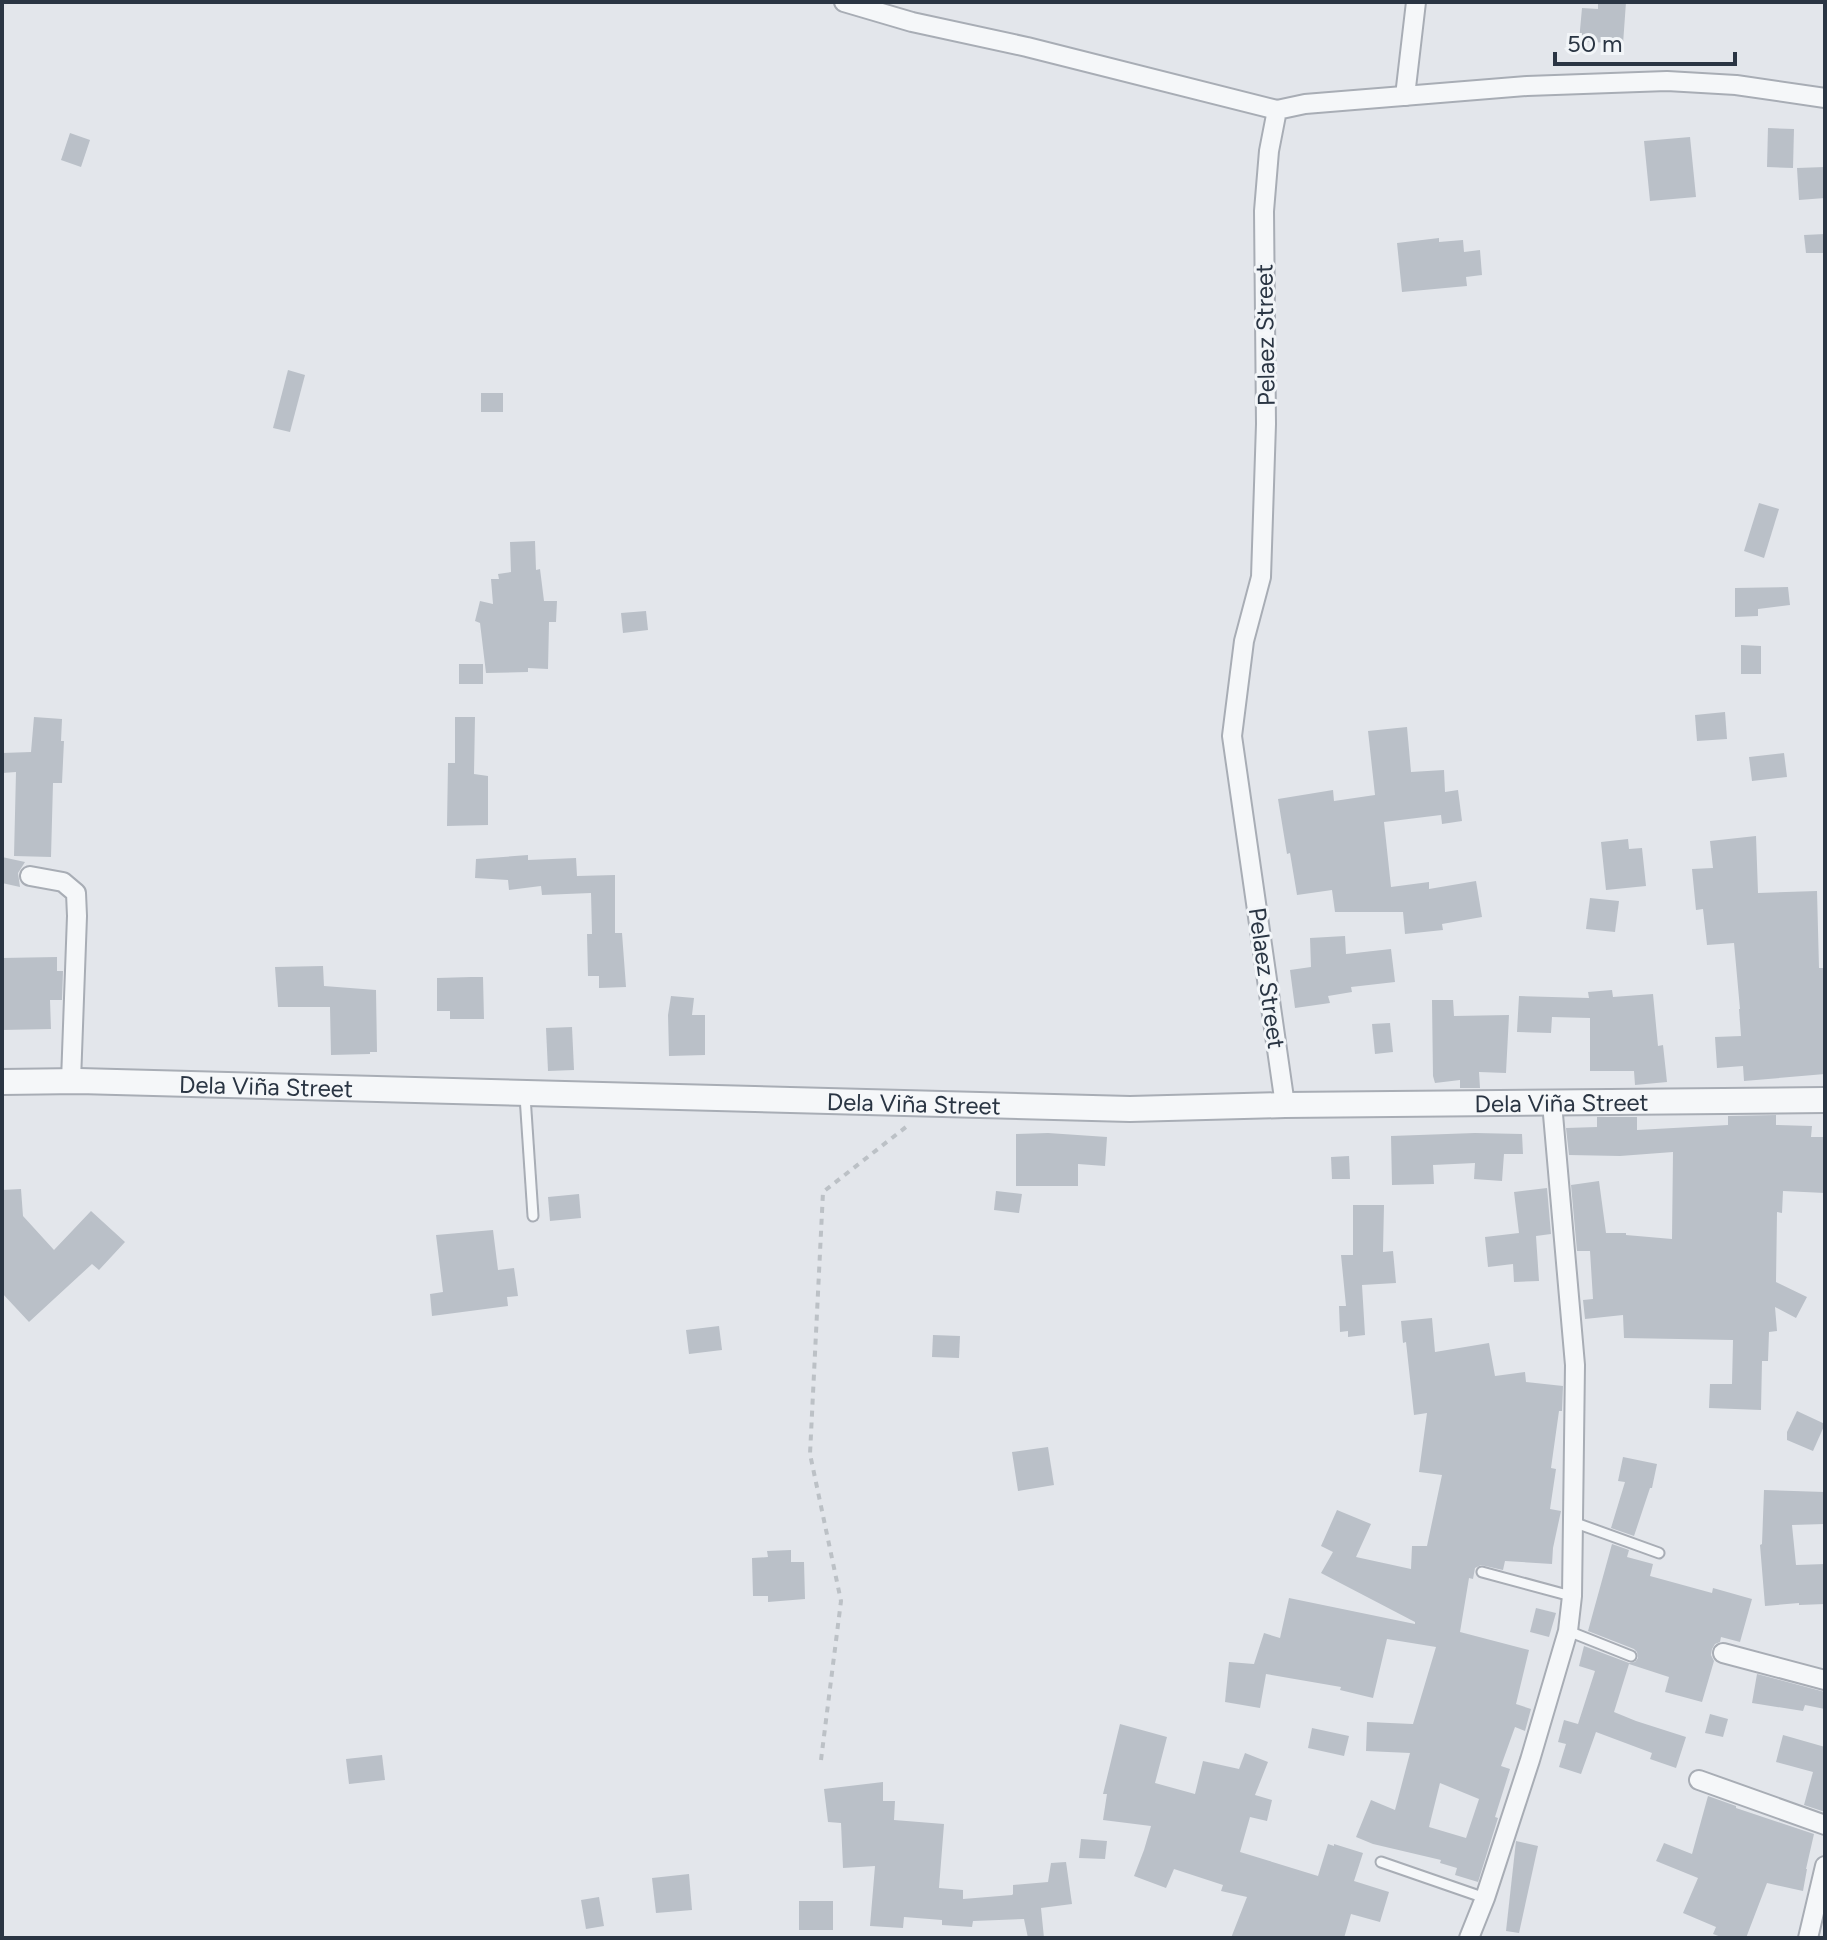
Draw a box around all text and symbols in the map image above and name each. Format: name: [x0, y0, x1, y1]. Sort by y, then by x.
scale bar: [1555, 16, 1735, 66]
text: 50 m: [1567, 29, 1623, 58]
street label: Pelaez Street: [1249, 264, 1281, 406]
street label: Pelaez Street: [1243, 906, 1291, 1050]
street label: Dela Viña Street: [178, 1069, 353, 1103]
street label: Dela Viña Street: [826, 1086, 1001, 1120]
street label: Dela Viña Street: [1474, 1087, 1649, 1118]

